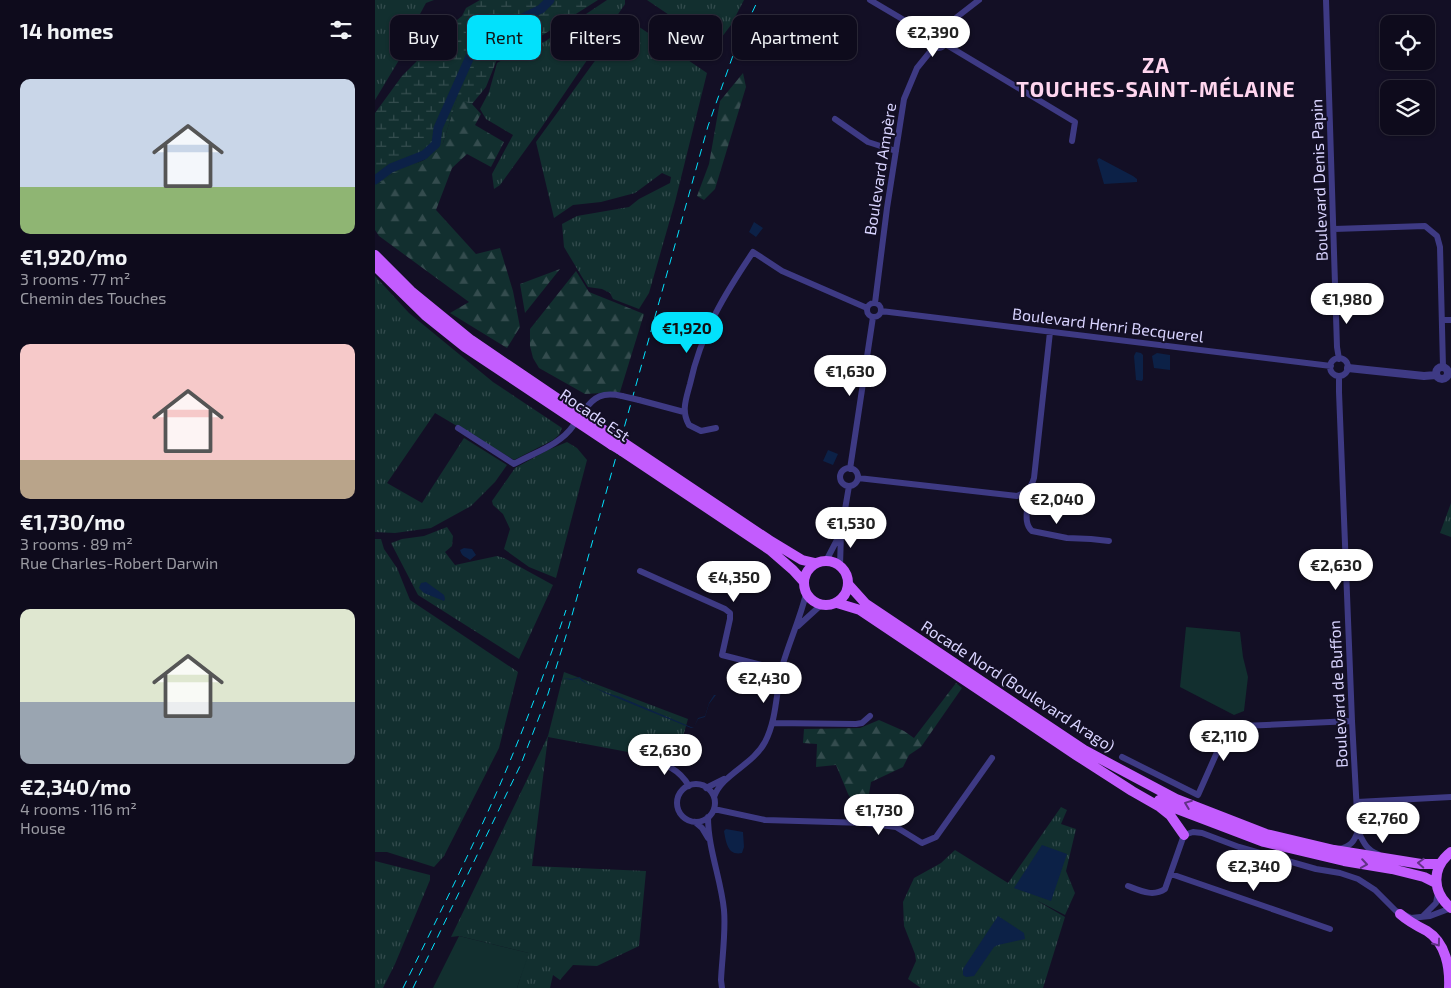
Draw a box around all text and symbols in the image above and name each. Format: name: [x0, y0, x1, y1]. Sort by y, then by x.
chip: Buy: [390, 15, 457, 60]
chip: Rent: [467, 15, 541, 60]
chip: Filters: [551, 15, 639, 60]
chip: New: [649, 15, 722, 60]
chip: Apartment: [732, 15, 857, 60]
pin: €2,390: [892, 15, 974, 58]
map controls: [1380, 15, 1435, 135]
button: locate: [1380, 15, 1435, 70]
icon: filters: [327, 16, 355, 44]
text: 14 homes: [20, 18, 114, 43]
text: €2,390: [907, 22, 959, 41]
district label: ZA TOUCHES-SAINT-MÉLAINE: [1016, 52, 1296, 101]
button: layers: [1380, 80, 1435, 135]
street label: Boulevard Denis Papin: [1306, 98, 1331, 262]
street label: Boulevard Ampère: [860, 101, 899, 237]
icon: home: [143, 111, 233, 201]
text: €1,920/mo: [20, 244, 127, 269]
text: 3 rooms · 77 m²: [20, 269, 131, 288]
pin: €1,980: [1306, 282, 1388, 325]
text: Chemin des Touches: [20, 288, 167, 307]
text: €1,980: [1322, 289, 1372, 308]
street label: Boulevard Henri Becquerel: [1011, 303, 1205, 346]
pin: €1,920: [646, 312, 728, 354]
text: €1,920: [662, 318, 712, 337]
pin: €1,630: [809, 354, 891, 397]
text: €1,630: [825, 361, 875, 380]
icon: home: [143, 376, 233, 466]
street label: Rocade Est: [557, 384, 634, 445]
pin: €2,040: [1016, 482, 1098, 525]
text: €2,040: [1030, 489, 1084, 508]
pin: €1,530: [810, 506, 892, 549]
text: €1,730/mo: [20, 509, 125, 534]
text: €1,530: [826, 513, 876, 532]
text: 3 rooms · 89 m²: [20, 534, 133, 553]
pin: €2,630: [1295, 548, 1377, 591]
text: Rue Charles-Robert Darwin: [20, 553, 218, 572]
text: €2,630: [1310, 555, 1362, 574]
pin: €4,350: [693, 560, 775, 603]
text: €4,350: [708, 567, 760, 586]
street label: Rocade Nord (Boulevard Arago): [918, 616, 1119, 755]
street label: Boulevard de Buffon: [1324, 620, 1351, 768]
icon: home: [143, 641, 233, 731]
pin: €2,430: [723, 662, 805, 704]
text: €2,430: [738, 668, 790, 687]
pin: €2,110: [1183, 720, 1265, 762]
text: €2,110: [1201, 726, 1247, 745]
pin: €2,630: [624, 734, 706, 776]
text: €2,630: [639, 740, 691, 759]
text: €2,340/mo: [20, 774, 131, 799]
pin: €1,730: [838, 794, 920, 836]
text: 4 rooms · 116 m²: [20, 799, 137, 818]
text: €1,730: [855, 800, 903, 819]
one-way arrow: [1184, 800, 1193, 810]
pin: €2,760: [1342, 802, 1424, 844]
text: €2,760: [1358, 808, 1408, 827]
text: House: [20, 818, 66, 837]
pin: €2,340: [1213, 850, 1295, 892]
text: €2,340: [1228, 856, 1280, 875]
one-way arrow: [1417, 858, 1425, 869]
one-way arrow: [1359, 859, 1368, 869]
one-way arrow: [1432, 937, 1440, 946]

